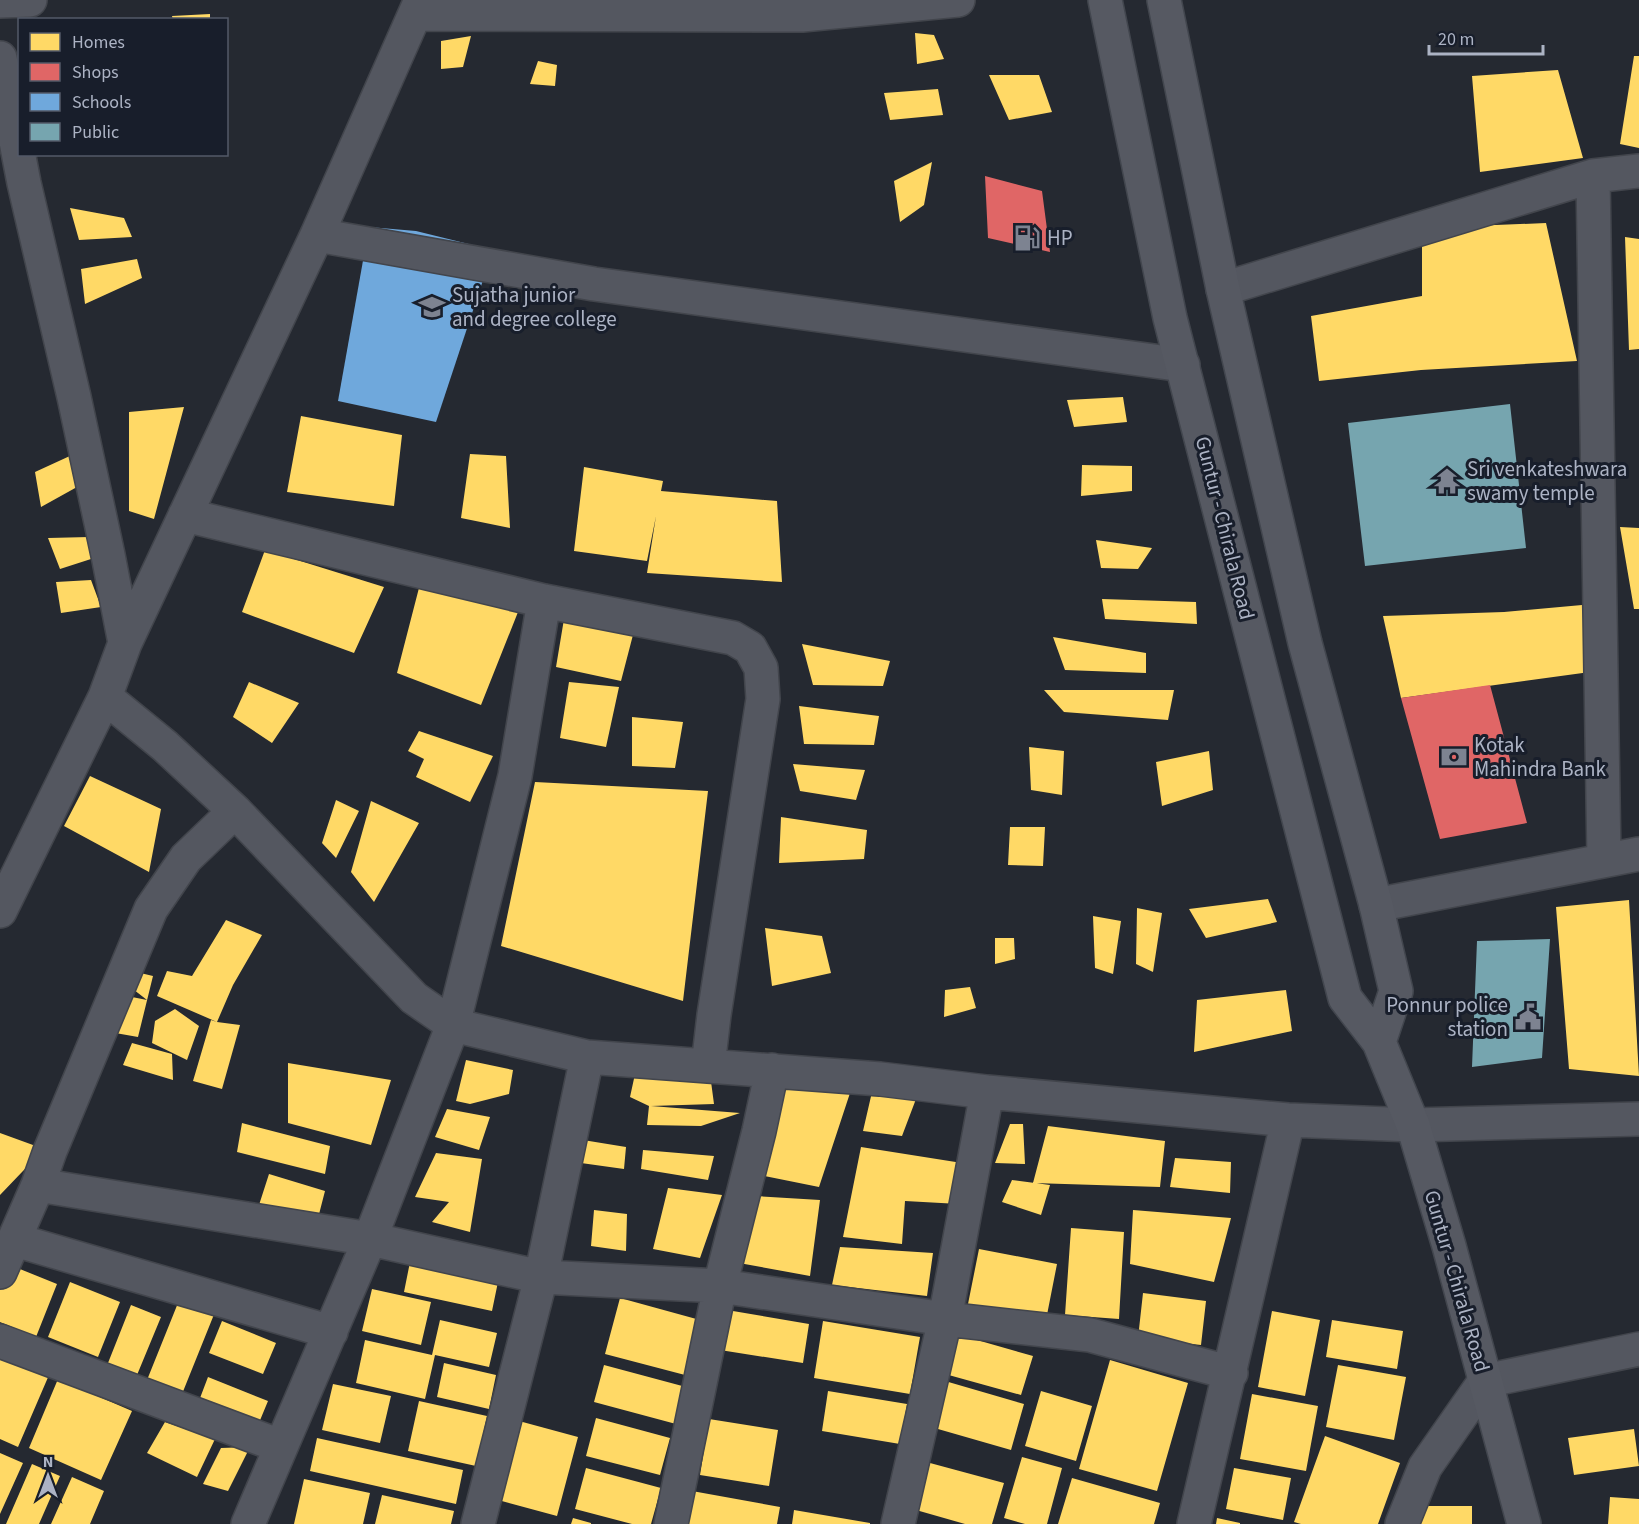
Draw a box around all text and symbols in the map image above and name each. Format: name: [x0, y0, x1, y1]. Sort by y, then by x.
legend: [18, 18, 228, 156]
scale bar: [1429, 18, 1543, 56]
text: 20 m: [1438, 27, 1474, 52]
text: Homes: [72, 30, 125, 55]
text: Shops: [72, 60, 119, 85]
text: Schools: [72, 90, 131, 115]
text: Public: [72, 120, 119, 145]
fuel station icon: HP: [1012, 223, 1042, 253]
place label: HP: [1047, 223, 1073, 253]
place label: Sujatha junior and degree college: [452, 280, 617, 334]
school or university icon: Sujatha junior and degree college: [417, 292, 447, 322]
street label: Guntur - Chirala Road: [1188, 433, 1262, 623]
place label: Sri venkateshwara swamy temple: [1467, 454, 1627, 508]
temple icon: Sri venkateshwara swamy temple: [1432, 466, 1462, 496]
place label: Kotak Mahindra Bank: [1474, 730, 1607, 784]
bank icon: Kotak Mahindra Bank: [1439, 742, 1469, 772]
place label: Ponnur police station: [1386, 990, 1508, 1044]
public building icon: Ponnur police station: [1513, 1002, 1543, 1032]
street label: Guntur - Chirala Road: [1417, 1187, 1497, 1375]
north arrow: [18, 1446, 78, 1506]
text: N: [43, 1451, 53, 1473]

